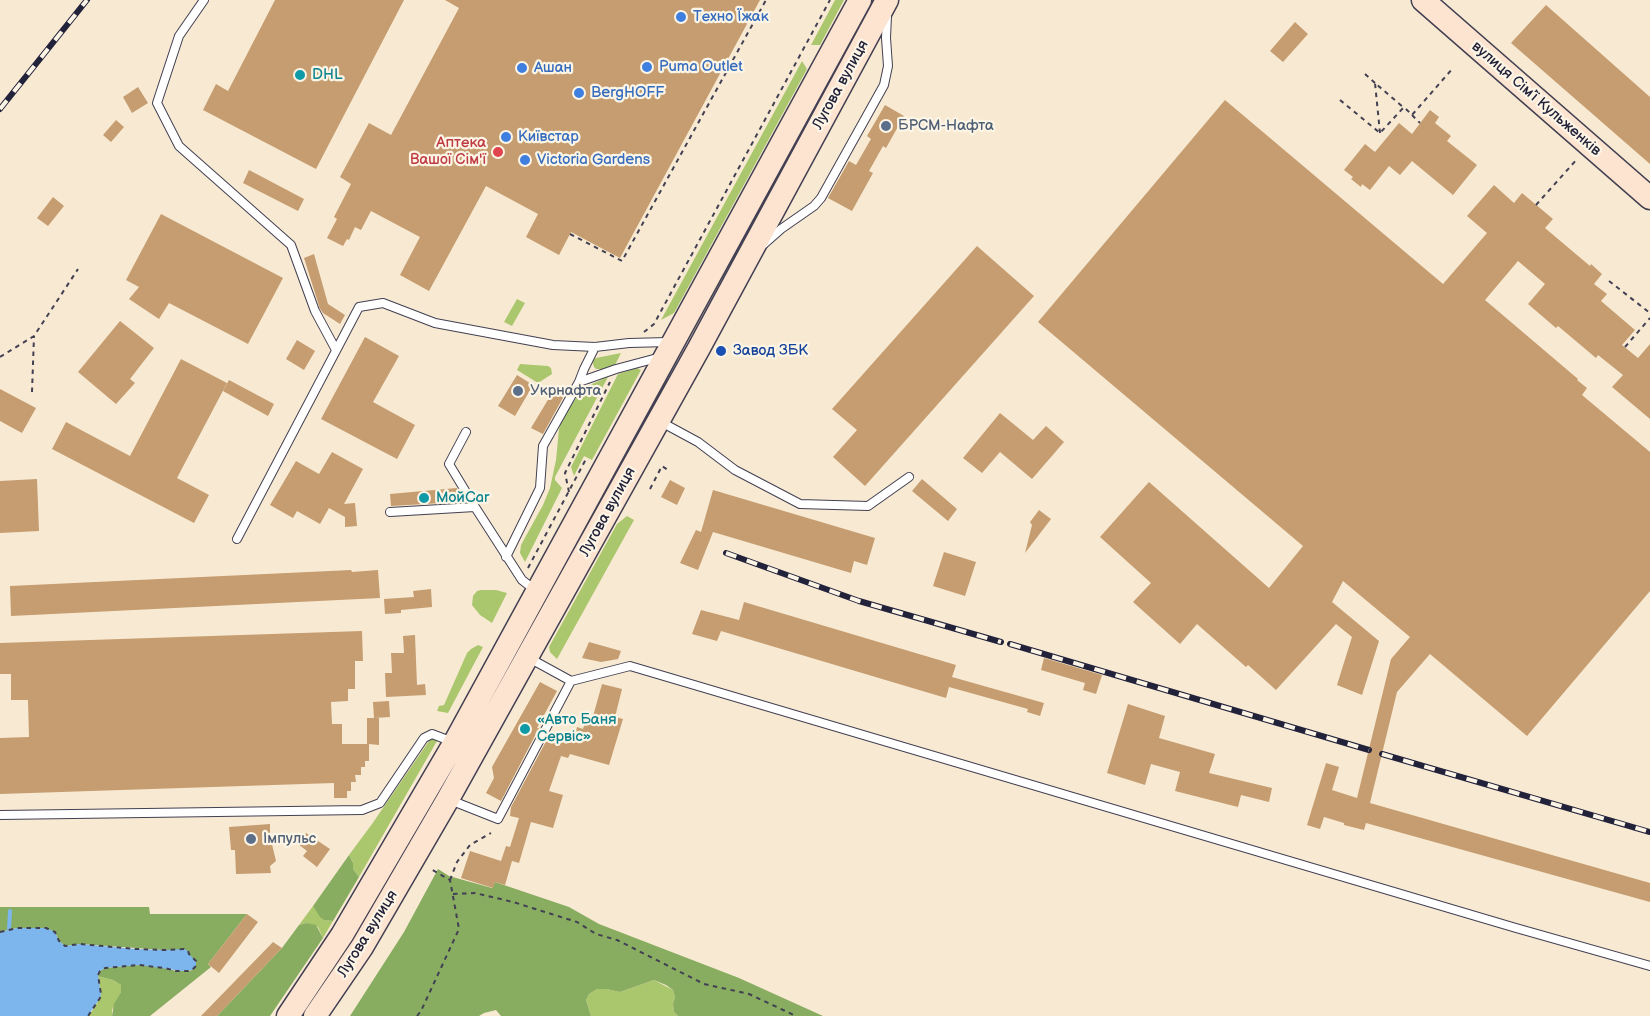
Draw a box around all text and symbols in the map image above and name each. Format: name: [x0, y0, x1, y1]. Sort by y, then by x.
place label: Техно Їжак: [693, 8, 769, 26]
marker: Техно Їжак: [674, 10, 688, 24]
street label: Лугова вулиця: [809, 37, 873, 133]
street label: вулиця Сімʼї Кульженків: [1468, 38, 1604, 160]
place label: Puma Outlet: [659, 58, 743, 76]
place label: Ашан: [534, 59, 572, 77]
marker: Puma Outlet: [640, 60, 654, 74]
marker: Ашан: [515, 61, 529, 75]
place label: DHL: [312, 66, 343, 84]
marker: DHL: [293, 68, 307, 82]
place label: BergHOFF: [591, 84, 664, 102]
marker: BergHOFF: [572, 86, 586, 100]
place label: БРСМ-Нафта: [898, 117, 994, 135]
marker: БРСМ-Нафта: [879, 119, 893, 133]
place label: Київстар: [518, 128, 579, 146]
marker: Київстар: [499, 130, 513, 144]
place label: Аптека Вашої Сім'ї: [410, 134, 486, 169]
marker: Аптека Вашої Сім'ї: [491, 145, 505, 159]
place label: Victoria Gardens: [537, 151, 650, 169]
marker: Victoria Gardens: [518, 153, 532, 167]
place label: Завод ЗБК: [733, 342, 808, 360]
marker: Завод ЗБК: [714, 344, 728, 358]
place label: Укрнафта: [530, 382, 601, 400]
marker: Укрнафта: [511, 384, 525, 398]
street label: Лугова вулиця: [576, 464, 640, 560]
place label: МойCar: [436, 489, 490, 507]
marker: МойCar: [417, 491, 431, 505]
place label: «Авто Баня Сервіс»: [537, 711, 616, 746]
marker: «Авто Баня Сервіс»: [518, 722, 532, 736]
place label: Імпульс: [263, 830, 316, 848]
marker: Імпульс: [244, 832, 258, 846]
street label: Лугова вулиця: [334, 887, 402, 981]

